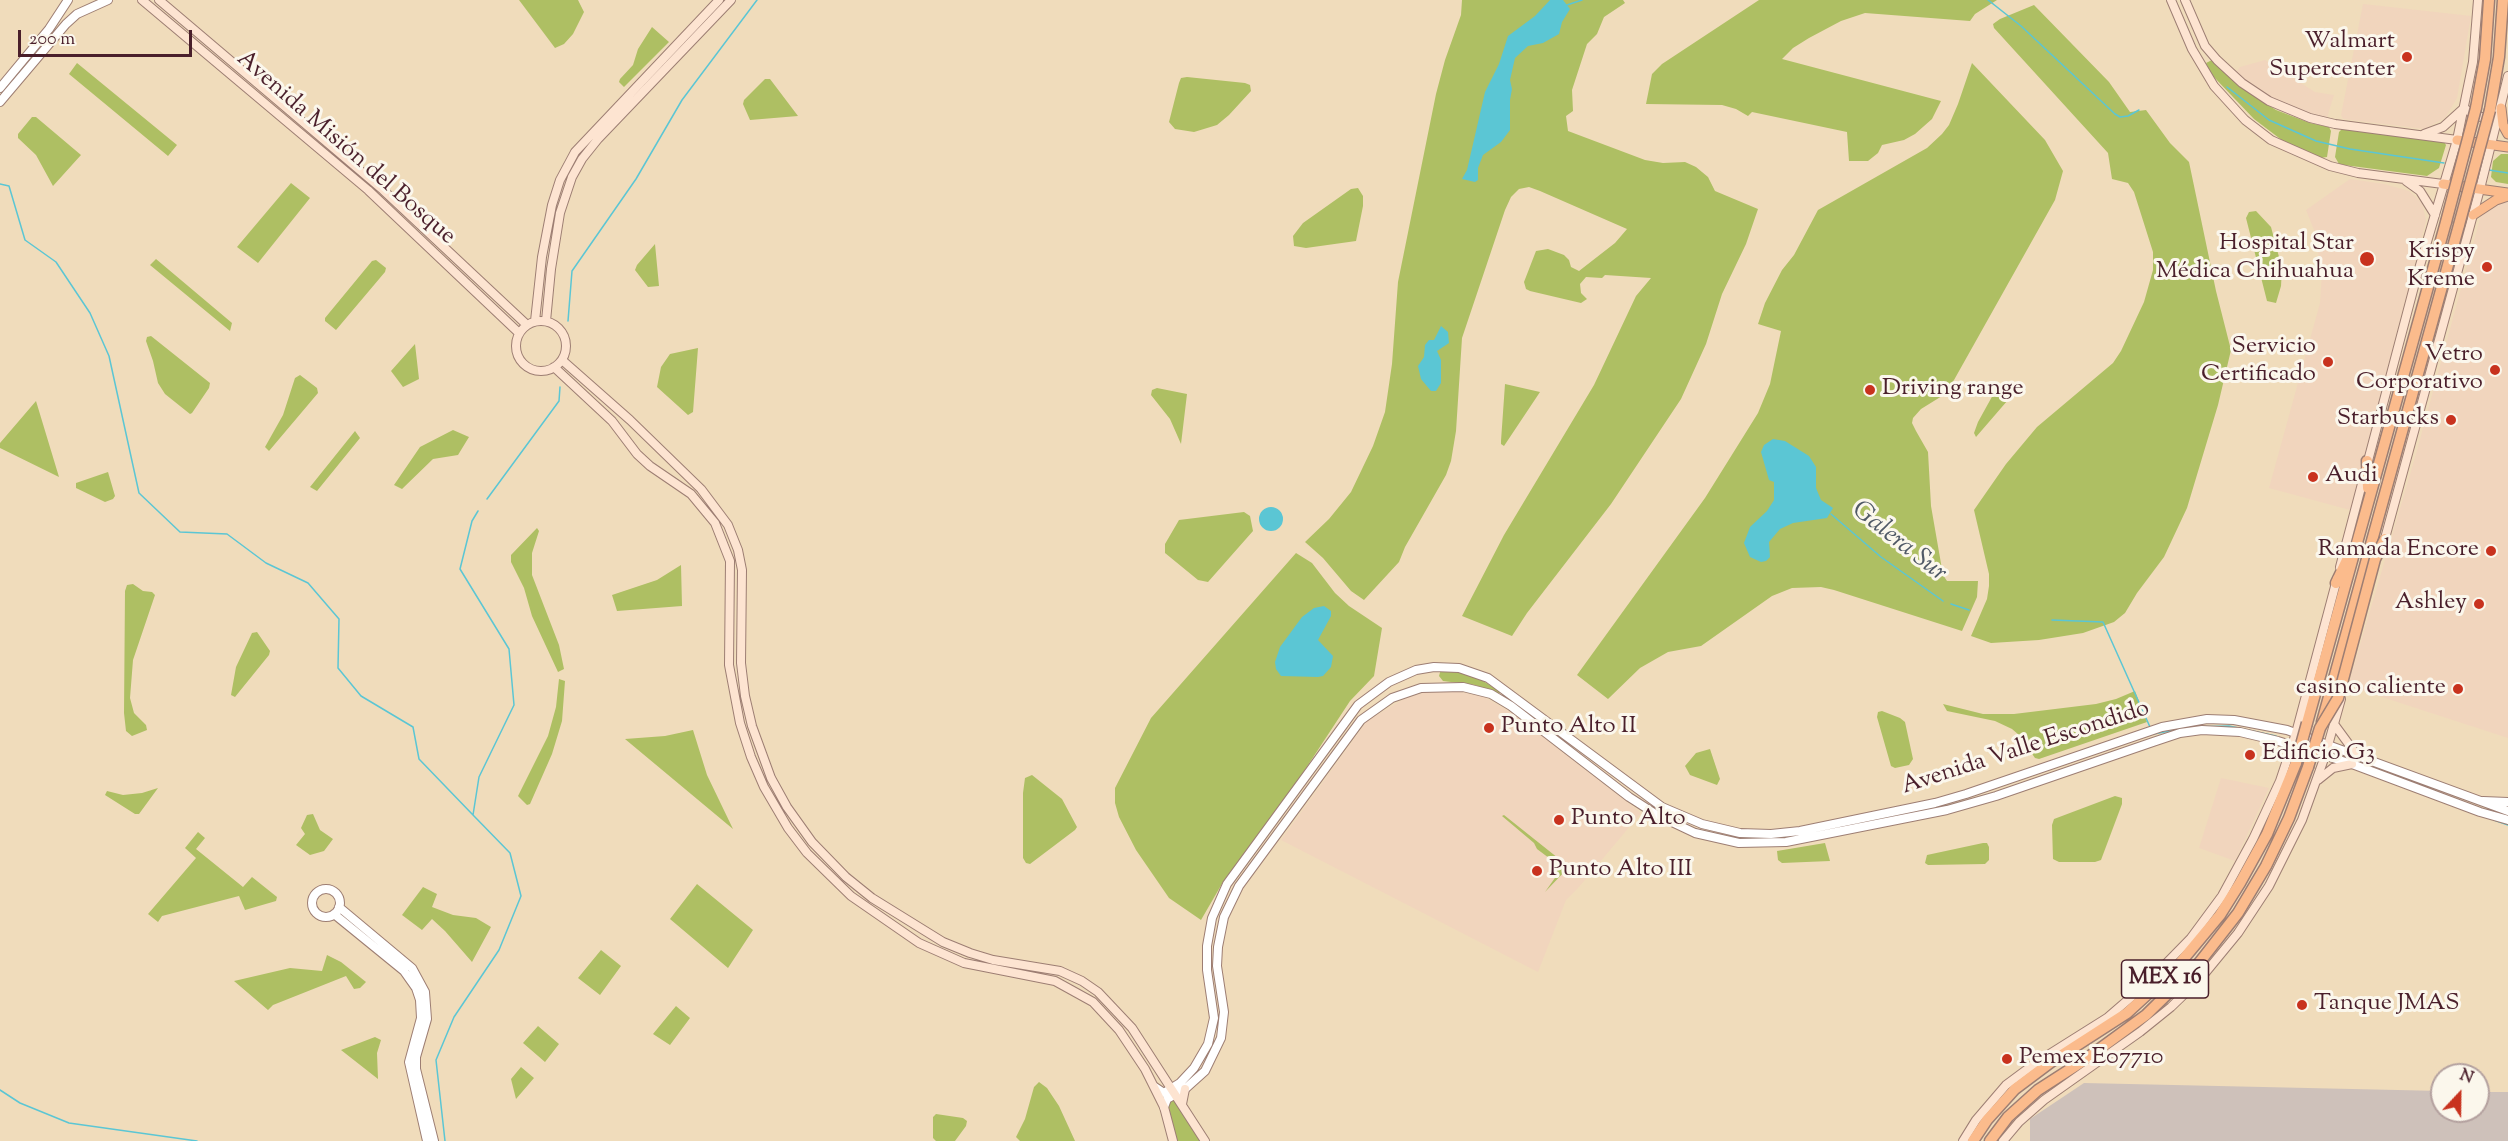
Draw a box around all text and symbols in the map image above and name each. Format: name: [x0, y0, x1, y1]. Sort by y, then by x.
scale bar: [21, 18, 195, 56]
text: 200 m: [29, 27, 75, 53]
place label: Walmart Supercenter: [2269, 29, 2395, 85]
street label: Avenida Misión del Bosque: [229, 46, 461, 252]
marker: Walmart Supercenter: [2400, 50, 2414, 64]
place label: Hospital Star Médica Chihuahua: [2156, 231, 2354, 287]
place label: Krispy Kreme: [2407, 239, 2475, 295]
marker: Hospital Star Médica Chihuahua: [2358, 250, 2376, 268]
marker: Krispy Kreme: [2480, 260, 2494, 274]
place label: Servicio Certificado: [2201, 334, 2316, 390]
place label: Vetro Corporativo: [2356, 342, 2483, 398]
marker: Servicio Certificado: [2321, 355, 2335, 369]
marker: Vetro Corporativo: [2488, 363, 2502, 377]
place label: Driving range: [1882, 376, 2024, 404]
marker: Driving range: [1863, 383, 1877, 397]
place label: Starbucks: [2337, 406, 2439, 434]
marker: Starbucks: [2444, 413, 2458, 427]
place label: Audi: [2325, 463, 2378, 491]
marker: Audi: [2306, 470, 2320, 484]
water label: Galera Sur: [1844, 496, 1952, 590]
place label: Ramada Encore: [2318, 537, 2479, 565]
marker: Ramada Encore: [2484, 544, 2498, 558]
place label: Ashley: [2395, 590, 2467, 618]
marker: Ashley: [2472, 597, 2486, 611]
place label: casino caliente: [2296, 675, 2446, 703]
marker: casino caliente: [2451, 682, 2465, 696]
street label: Avenida Valle Escondido: [1898, 695, 2154, 803]
place label: Punto Alto II: [1501, 714, 1637, 742]
marker: Punto Alto II: [1482, 721, 1496, 735]
place label: Edificio G3: [2262, 741, 2375, 769]
marker: Edificio G3: [2243, 748, 2257, 762]
place label: Punto Alto: [1571, 806, 1686, 834]
marker: Punto Alto: [1552, 813, 1566, 827]
place label: Punto Alto III: [1549, 857, 1692, 885]
marker: Punto Alto III: [1530, 864, 1544, 878]
road number: MEX 16: [2122, 960, 2208, 998]
place label: Tanque JMAS: [2314, 991, 2460, 1019]
marker: Tanque JMAS: [2295, 998, 2309, 1012]
place label: Pemex E07710: [2019, 1045, 2163, 1073]
marker: Pemex E07710: [2000, 1052, 2014, 1066]
north arrow: [2430, 1063, 2490, 1123]
text: N: [2456, 1065, 2476, 1091]

